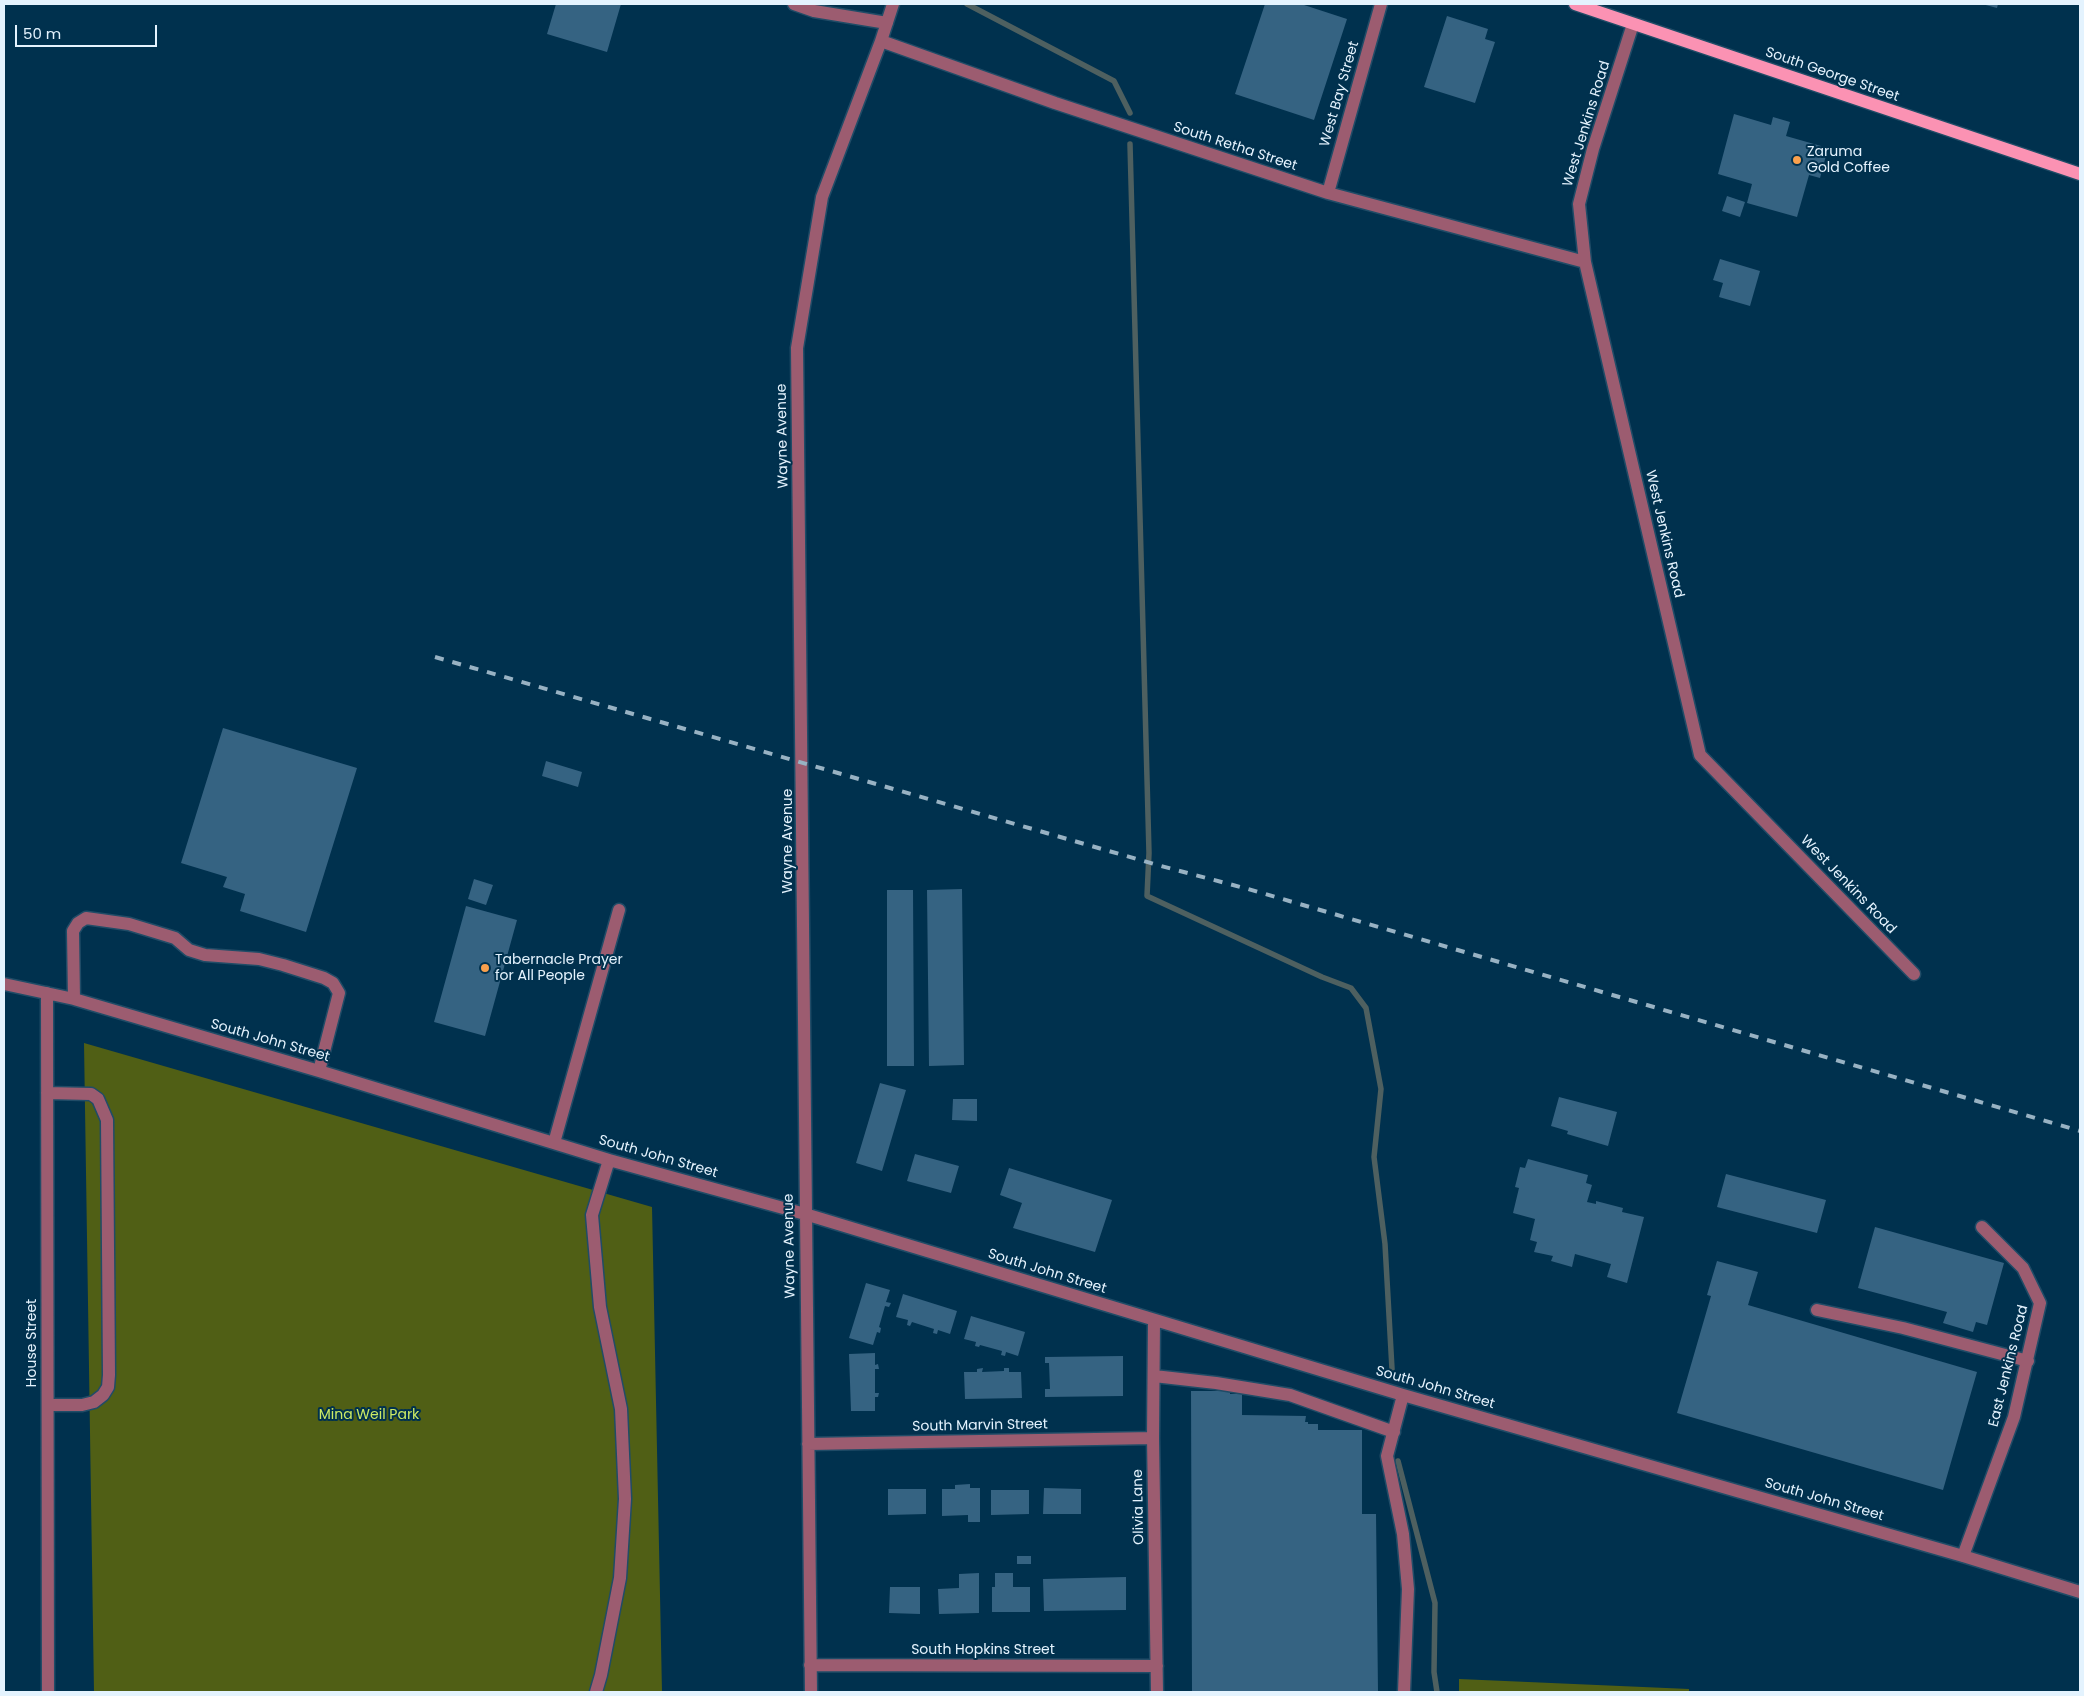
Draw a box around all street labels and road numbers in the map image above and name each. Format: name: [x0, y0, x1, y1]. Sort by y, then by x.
street label: West Bay Street: [1317, 39, 1363, 149]
street label: South George Street: [1763, 44, 1901, 106]
street label: West Jenkins Road: [1560, 59, 1614, 189]
street label: South Retha Street: [1171, 119, 1299, 175]
street label: Wayne Avenue: [774, 383, 792, 489]
street label: West Jenkins Road: [1641, 468, 1687, 600]
street label: Wayne Avenue: [780, 789, 796, 893]
street label: West Jenkins Road: [1797, 832, 1899, 938]
street label: South John Street: [209, 1016, 331, 1066]
street label: South John Street: [597, 1132, 719, 1182]
street label: Wayne Avenue: [781, 1193, 799, 1299]
street label: South John Street: [986, 1246, 1108, 1298]
street label: House Street: [24, 1299, 40, 1387]
street label: East Jenkins Road: [1986, 1303, 2032, 1429]
street label: South John Street: [1374, 1363, 1496, 1413]
street label: South Marvin Street: [912, 1416, 1048, 1436]
street label: Olivia Lane: [1130, 1469, 1148, 1545]
street label: South John Street: [1763, 1475, 1885, 1525]
street label: South Hopkins Street: [911, 1642, 1055, 1658]

